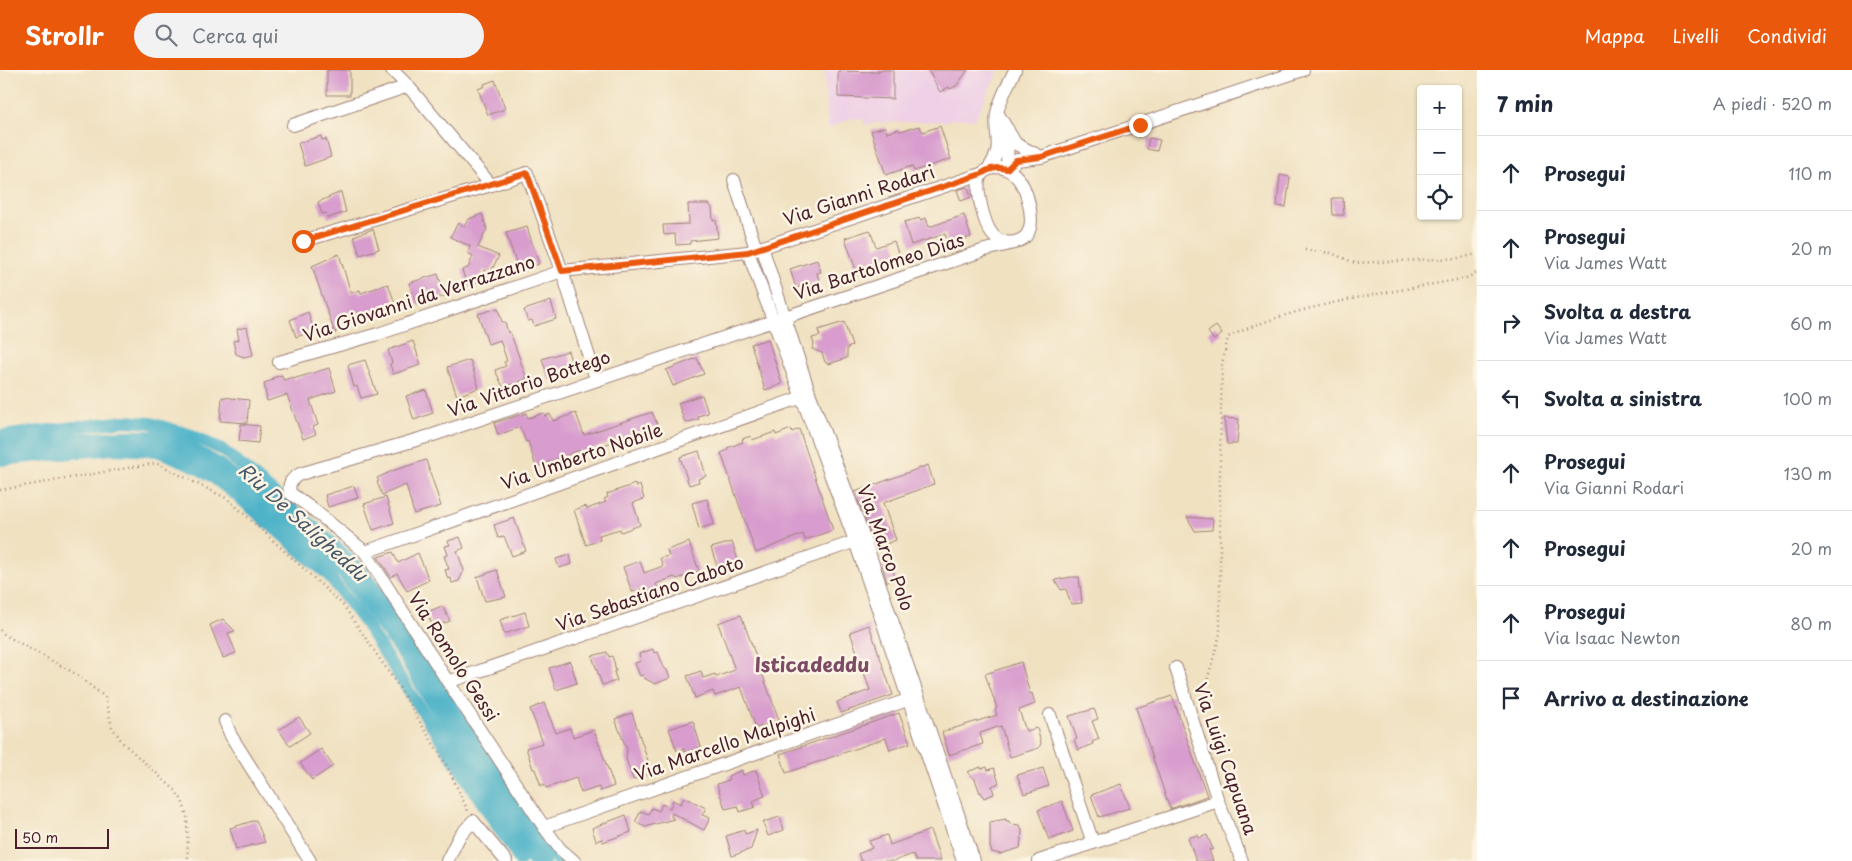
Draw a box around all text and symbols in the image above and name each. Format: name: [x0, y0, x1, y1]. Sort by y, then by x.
search box: [134, 13, 484, 58]
text: Strollr: [25, 17, 104, 53]
icon: search: [152, 21, 180, 49]
text: Cerca qui: [192, 21, 279, 49]
text: Mappa: [1585, 22, 1645, 49]
text: Livelli: [1673, 22, 1719, 49]
text: Condividi: [1747, 22, 1827, 49]
map controls: [1417, 85, 1462, 220]
button: +: [1417, 85, 1462, 130]
text: 7 min: [1497, 87, 1553, 119]
text: A piedi · 520 m: [1713, 91, 1832, 115]
route end: [1129, 114, 1152, 137]
button: −: [1417, 130, 1462, 175]
street label: Via Gianni Rodari: [779, 157, 938, 232]
icon: ahead: [1497, 159, 1525, 187]
text: Prosegui: [1544, 159, 1626, 187]
text: 110 m: [1789, 161, 1832, 185]
button: locate: [1417, 175, 1462, 220]
text: Prosegui: [1544, 222, 1626, 250]
street label: Via Bartolomeo Dias: [790, 225, 967, 306]
route start: [292, 230, 315, 253]
icon: ahead: [1497, 234, 1525, 262]
text: 20 m: [1791, 236, 1832, 260]
street label: Via Giovanni da Verrazzano: [299, 247, 538, 348]
text: Via James Watt: [1544, 250, 1667, 274]
text: Svolta a destra: [1544, 297, 1691, 325]
icon: right: [1497, 309, 1525, 337]
text: 60 m: [1790, 311, 1832, 335]
text: Via James Watt: [1544, 325, 1667, 349]
street label: Via Vittorio Bottego: [444, 342, 613, 423]
icon: left: [1497, 384, 1525, 412]
text: Svolta a sinistra: [1544, 384, 1702, 412]
text: 100 m: [1783, 386, 1832, 410]
street label: Via Umberto Nobile: [497, 415, 666, 496]
text: Prosegui: [1544, 447, 1626, 475]
water label: Riu De Saligheddu: [233, 456, 376, 588]
icon: ahead: [1497, 459, 1525, 487]
text: 130 m: [1784, 461, 1832, 485]
text: Via Gianni Rodari: [1544, 475, 1684, 499]
street label: Via Marco Polo: [851, 481, 922, 614]
icon: ahead: [1497, 534, 1525, 562]
text: Prosegui: [1544, 534, 1626, 562]
text: 20 m: [1791, 536, 1832, 560]
street label: Via Sebastiano Caboto: [552, 548, 747, 637]
street label: Via Romolo Gessi: [402, 586, 506, 726]
text: Prosegui: [1544, 597, 1626, 625]
icon: ahead: [1497, 609, 1525, 637]
text: 80 m: [1790, 611, 1832, 635]
text: Via Isaac Newton: [1544, 625, 1680, 649]
district label: Isticadeddu: [754, 649, 870, 679]
street label: Via Luigi Capuana: [1188, 679, 1265, 839]
icon: arrive: [1497, 684, 1525, 712]
text: Arrivo a destinazione: [1544, 684, 1749, 712]
street label: Via Marcello Malpighi: [630, 700, 819, 787]
scale bar: [15, 826, 109, 849]
text: 50 m: [22, 827, 58, 848]

